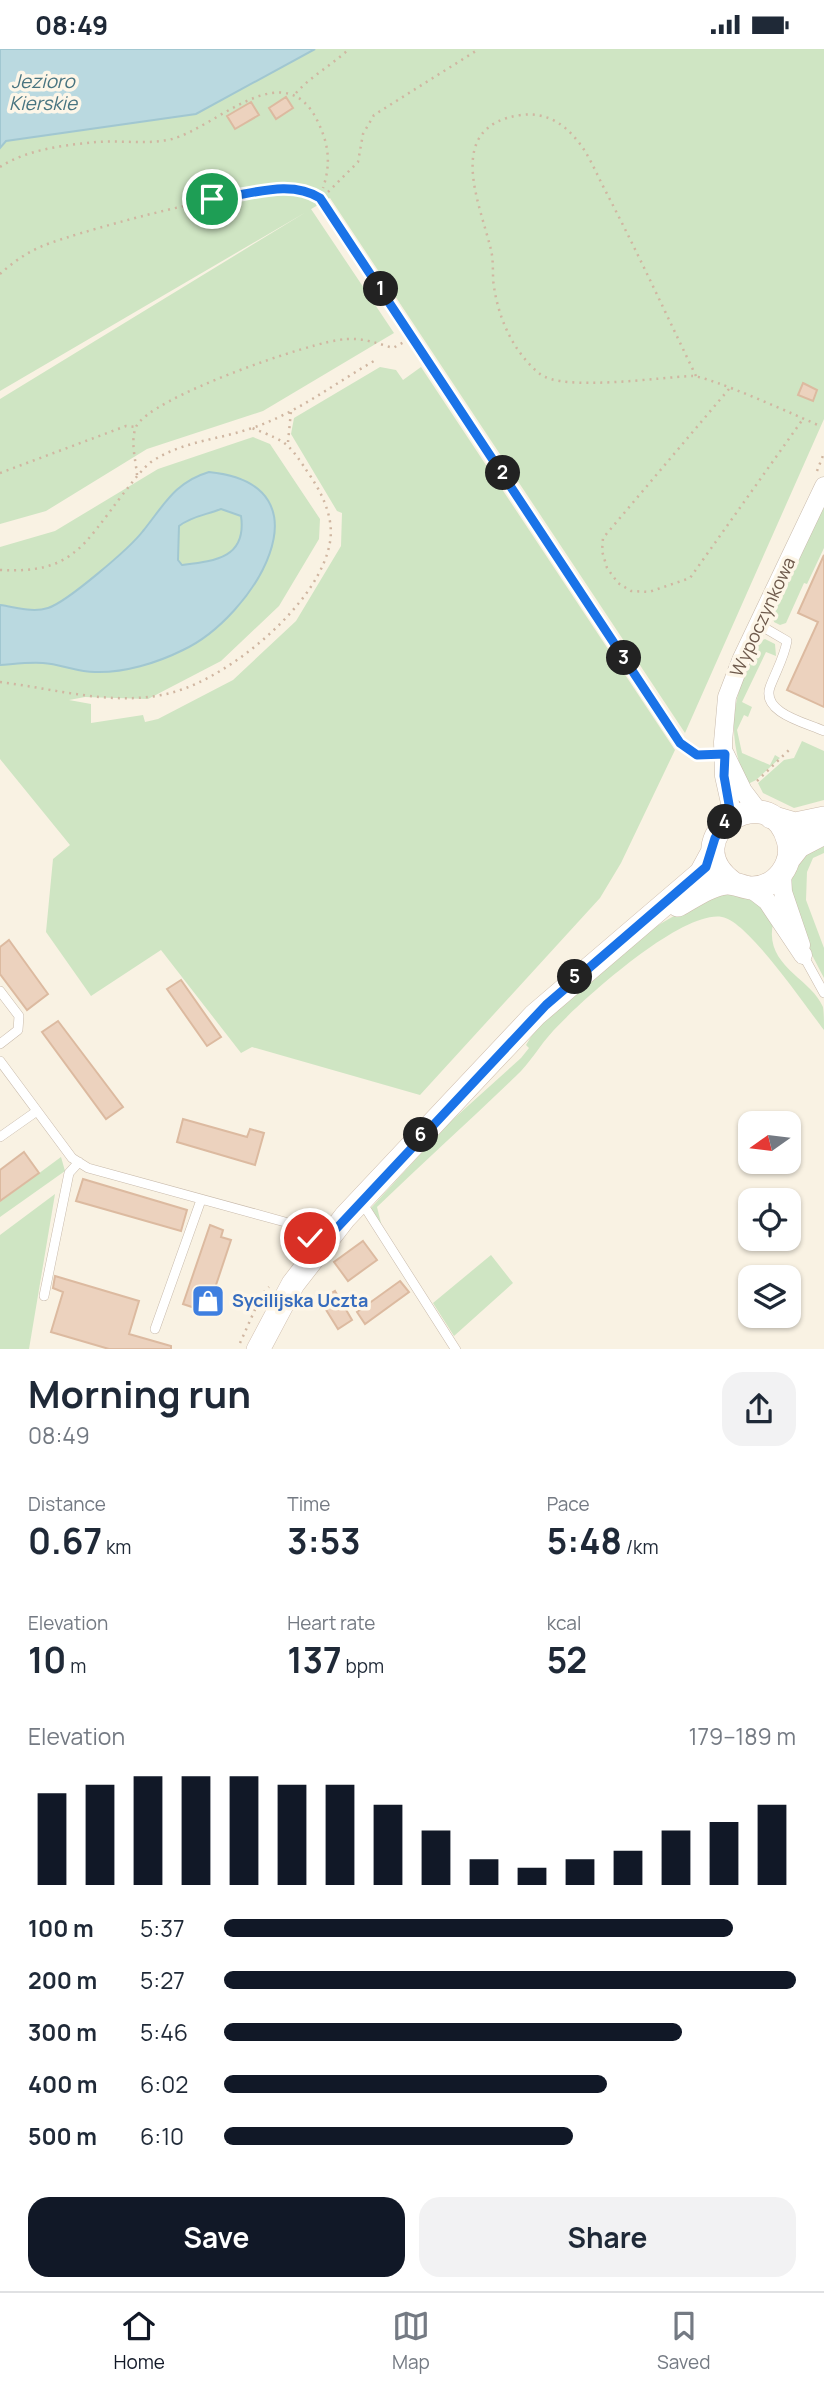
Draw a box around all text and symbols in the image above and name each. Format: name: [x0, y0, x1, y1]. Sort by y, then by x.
text: 08:49: [35, 7, 108, 43]
water label: Jezioro Kierskie: [9, 68, 79, 116]
pin: [182, 169, 242, 229]
icon: arrive: [193, 180, 231, 218]
pin: 1: [364, 271, 398, 307]
text: 1: [376, 275, 385, 301]
pin: 2: [486, 455, 520, 491]
text: 2: [497, 459, 508, 485]
street label: Wypoczynkowa: [724, 553, 800, 680]
pin: 3: [606, 641, 642, 675]
text: 3: [618, 644, 629, 670]
pin: 4: [708, 805, 742, 839]
text: 4: [719, 808, 730, 834]
pin: 5: [558, 960, 592, 995]
text: 5: [569, 963, 580, 989]
north arrow: [738, 1111, 802, 1174]
map controls: [738, 1111, 801, 1328]
pin: 6: [404, 1117, 438, 1153]
text: 6: [415, 1121, 426, 1147]
button: locate: [738, 1188, 801, 1251]
pin: [280, 1208, 340, 1268]
icon: check: [291, 1219, 329, 1257]
button: layers: [738, 1265, 801, 1328]
shop icon: Sycilijska Uczta: [189, 1282, 227, 1320]
place label: Sycilijska Uczta: [232, 1288, 368, 1312]
text: Morning run: [28, 1367, 251, 1419]
button: share: [722, 1372, 796, 1446]
text: 08:49: [28, 1419, 90, 1451]
text: Distance: [28, 1491, 106, 1517]
text: Time: [287, 1491, 330, 1517]
text: Pace: [547, 1491, 590, 1517]
text: 0.67: [28, 1517, 102, 1565]
text: 3:53: [287, 1517, 361, 1565]
text: 5:48: [547, 1517, 622, 1565]
text: km: [102, 1534, 131, 1560]
text: /km: [622, 1534, 659, 1560]
text: Elevation: [28, 1610, 108, 1636]
text: Heart rate: [287, 1610, 375, 1636]
text: kcal: [547, 1610, 581, 1636]
text: 10: [28, 1636, 66, 1684]
text: 137: [287, 1636, 342, 1684]
text: 52: [547, 1636, 587, 1684]
text: m: [66, 1653, 86, 1679]
text: bpm: [342, 1653, 384, 1679]
text: Elevation: [28, 1720, 125, 1752]
text: 179–189 m: [689, 1720, 796, 1752]
text: 100 m: [28, 1912, 94, 1944]
text: 5:37: [140, 1912, 184, 1944]
text: 200 m: [28, 1964, 97, 1996]
text: 5:27: [140, 1964, 185, 1996]
text: 300 m: [28, 2016, 97, 2048]
text: 5:46: [140, 2016, 188, 2048]
text: 400 m: [28, 2068, 98, 2100]
text: 6:02: [140, 2068, 188, 2100]
text: 500 m: [28, 2120, 97, 2152]
text: 6:10: [140, 2120, 184, 2152]
button: Save: [28, 2197, 405, 2277]
button: Share: [419, 2197, 796, 2277]
tab: Home: [114, 2307, 165, 2375]
tab: Map: [392, 2307, 430, 2375]
tab: Saved: [657, 2307, 710, 2375]

